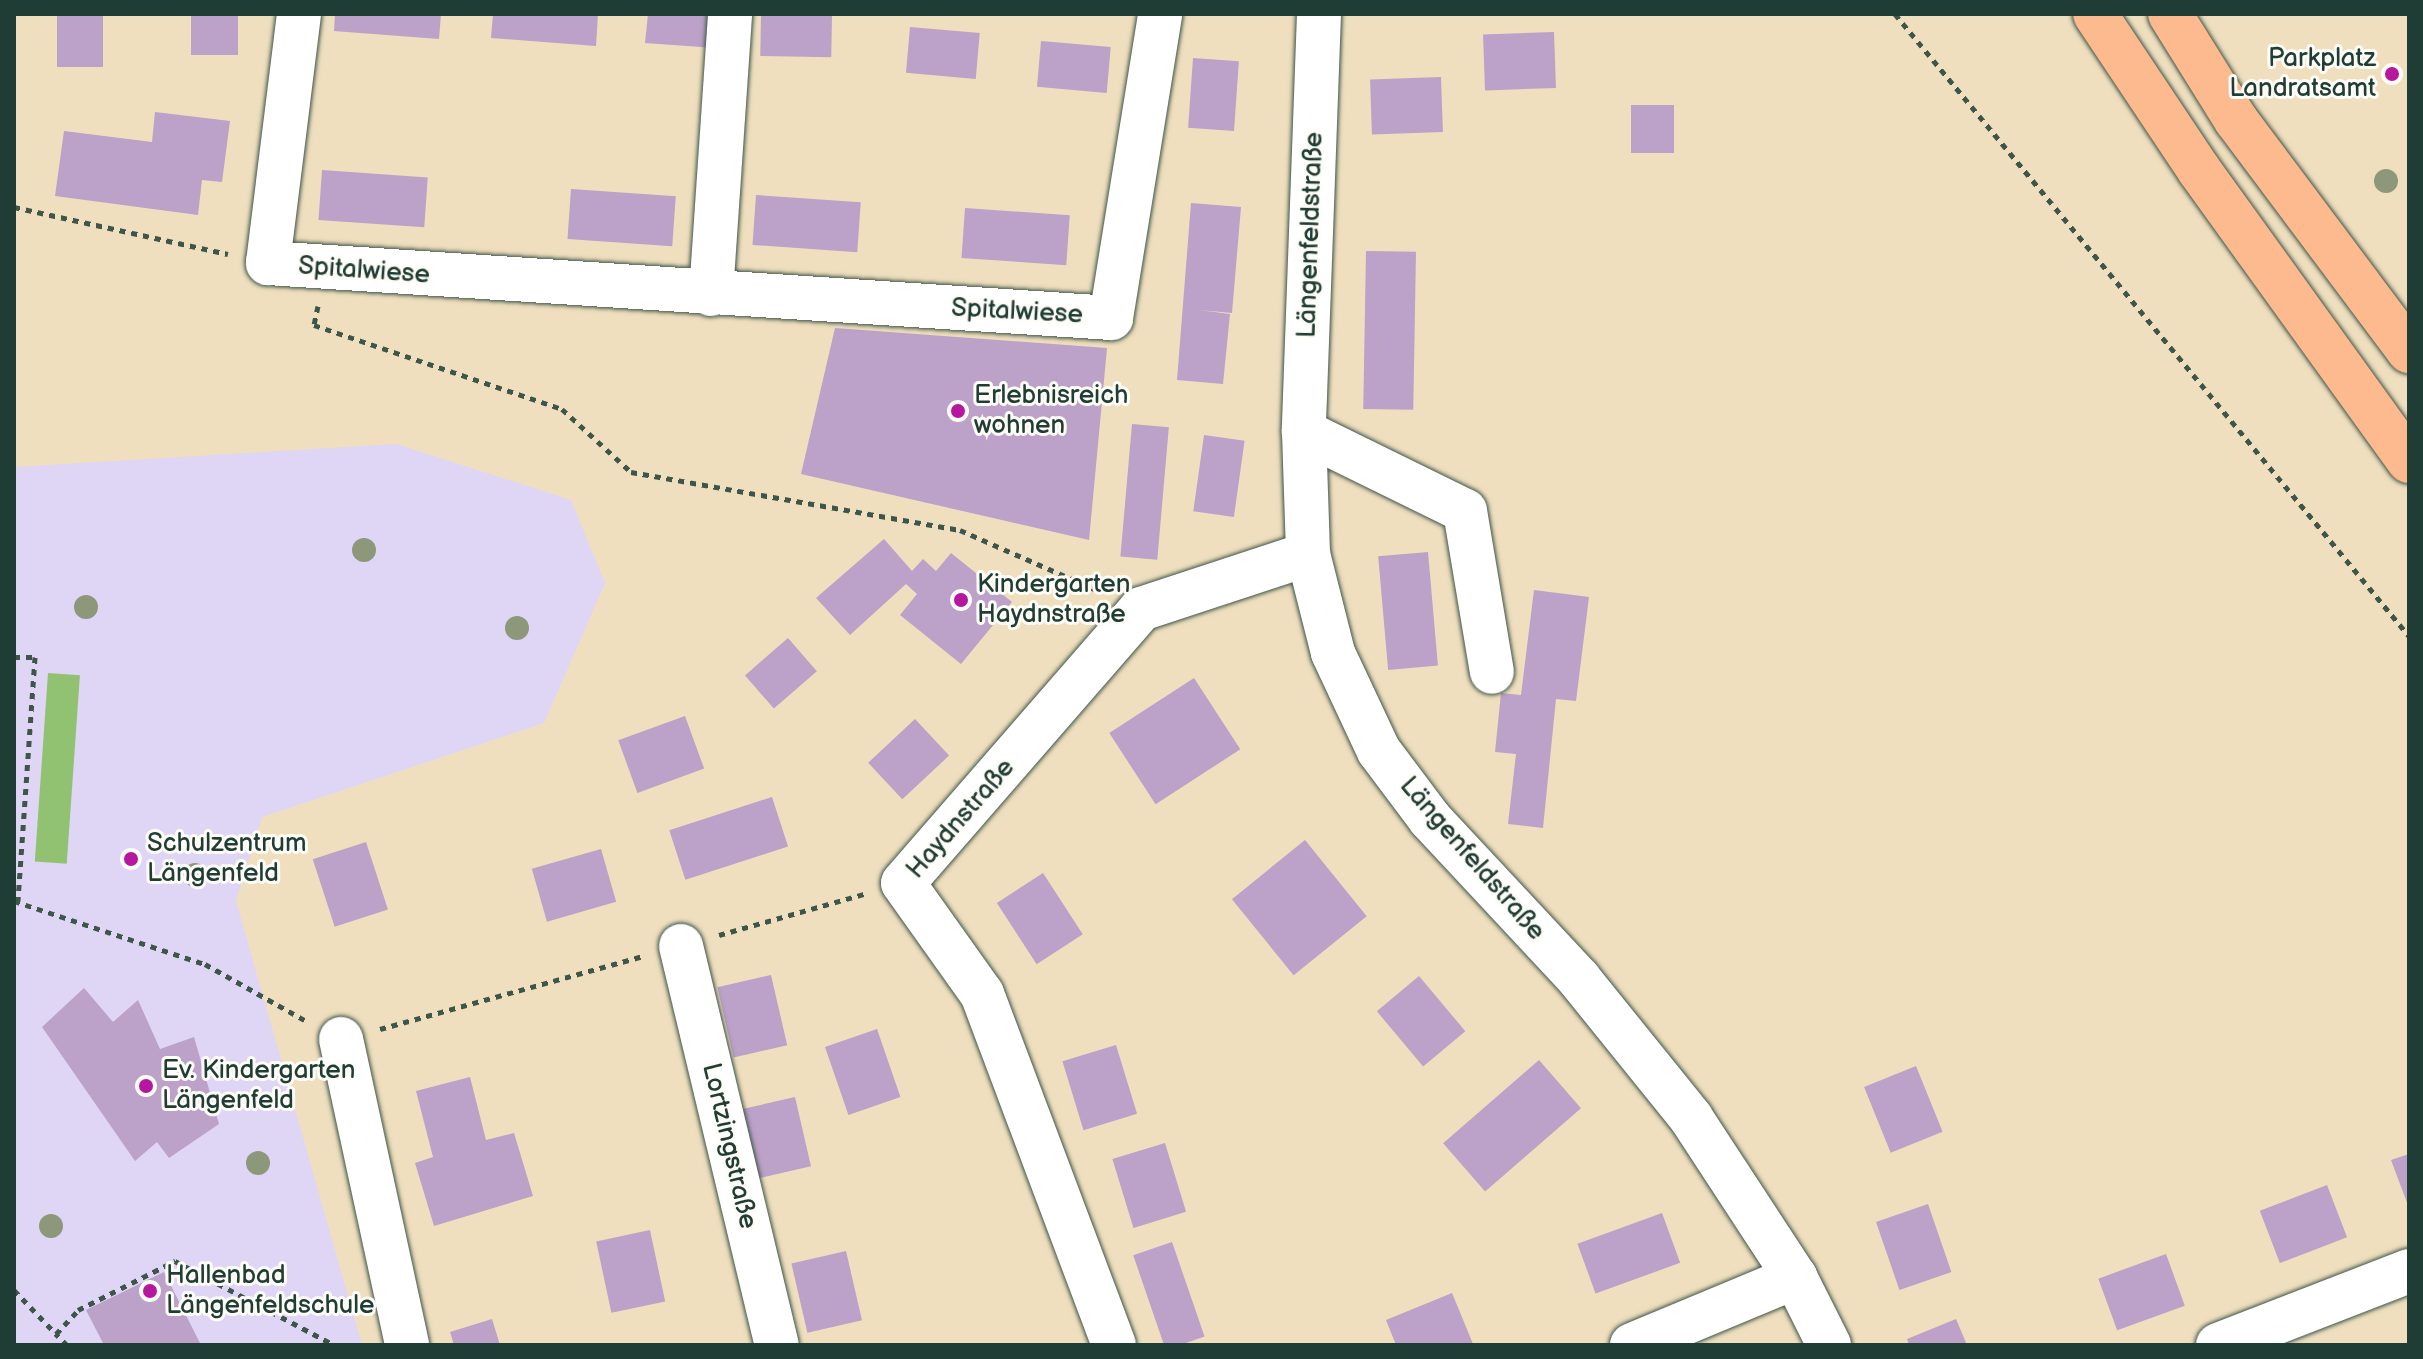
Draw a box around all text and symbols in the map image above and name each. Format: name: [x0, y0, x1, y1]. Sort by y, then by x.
place label: Parkplatz Landratsamt: [2229, 43, 2376, 104]
marker: Parkplatz Landratsamt: [2383, 65, 2401, 83]
street label: Längenfeldstraße: [1292, 131, 1330, 339]
street label: Spitalwiese: [297, 251, 431, 291]
street label: Spitalwiese: [950, 293, 1084, 331]
place label: Erlebnisreich wohnen: [974, 380, 1128, 442]
marker: Erlebnisreich wohnen: [949, 402, 967, 420]
place label: Kindergarten Haydnstraße: [977, 569, 1130, 630]
marker: Kindergarten Haydnstraße: [952, 591, 970, 609]
street label: Haydnstraße: [900, 753, 1022, 885]
street label: Längenfeldstraße: [1393, 771, 1551, 947]
place label: Schulzentrum Längenfeld: [147, 828, 307, 890]
marker: Schulzentrum Längenfeld: [122, 850, 140, 868]
place label: Ev. Kindergarten Längenfeld: [162, 1055, 355, 1116]
street label: Lortzingstraße: [695, 1060, 763, 1232]
marker: Ev. Kindergarten Längenfeld: [137, 1077, 155, 1095]
place label: Hallenbad Längenfeldschule: [166, 1260, 374, 1322]
marker: Hallenbad Längenfeldschule: [141, 1282, 159, 1300]

